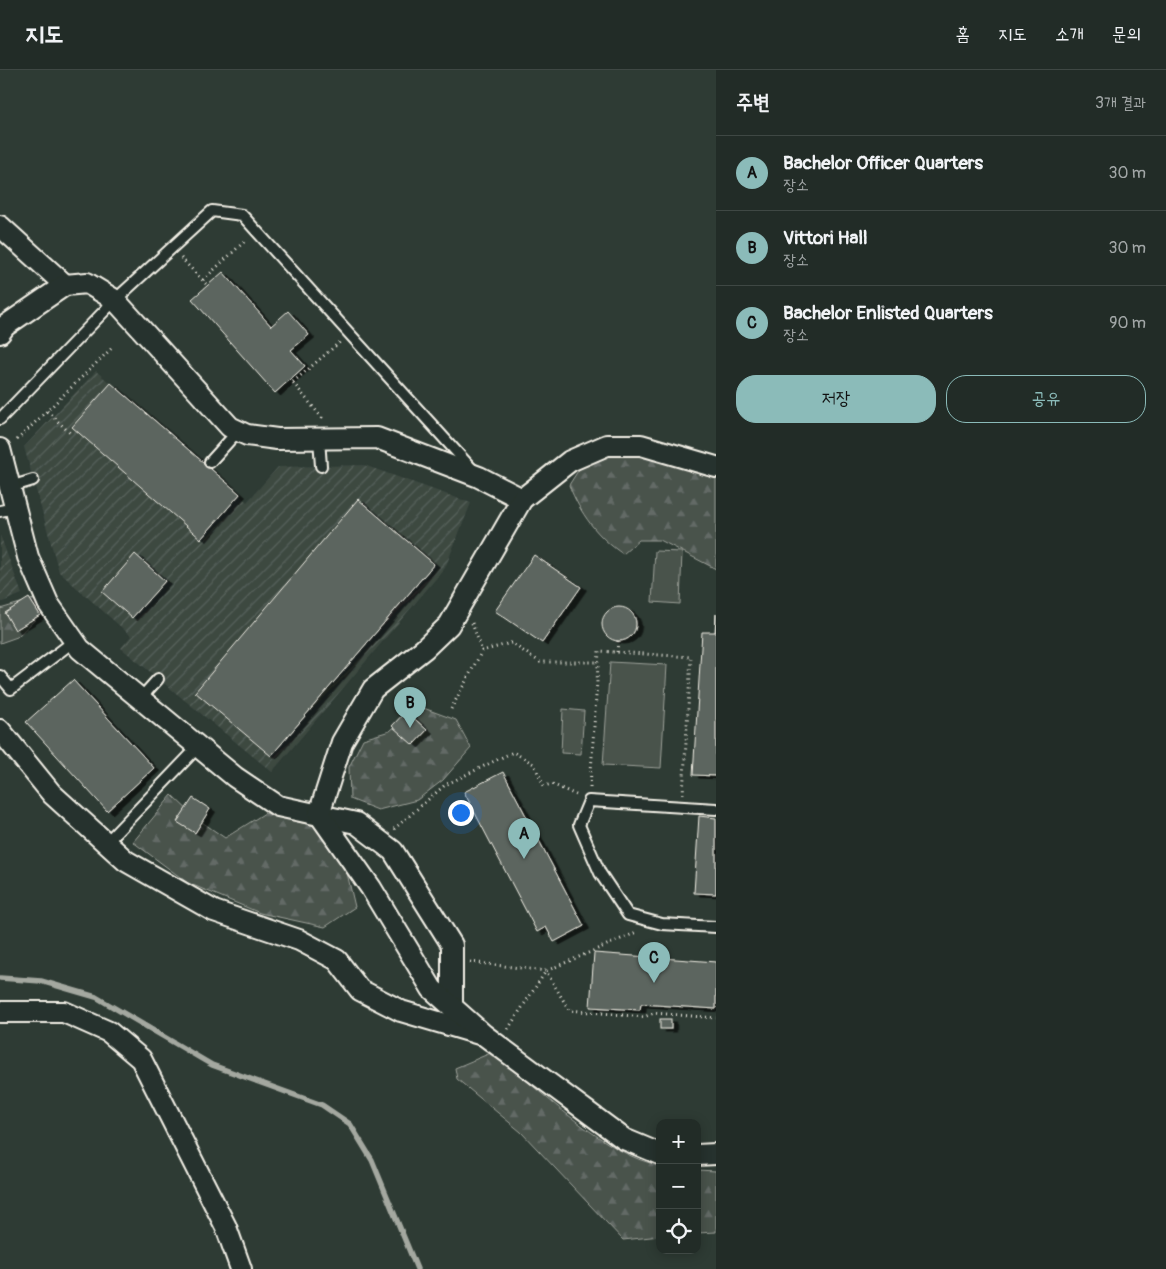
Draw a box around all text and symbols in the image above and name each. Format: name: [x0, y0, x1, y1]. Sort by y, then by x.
text: 지도: [25, 20, 64, 49]
text: 홈: [956, 23, 970, 46]
text: 지도: [998, 23, 1027, 46]
text: 소개: [1055, 23, 1084, 46]
text: 문의: [1112, 23, 1141, 46]
text: 주변: [736, 89, 770, 116]
text: 3개 결과: [1095, 93, 1146, 113]
text: Bachelor Officer Quarters: [783, 151, 983, 175]
text: A: [747, 163, 757, 183]
text: 30 m: [1108, 163, 1146, 183]
text: 장소: [783, 175, 809, 195]
text: Vittori Hall: [783, 226, 867, 250]
text: B: [747, 238, 757, 258]
text: 30 m: [1108, 238, 1146, 258]
text: 장소: [783, 250, 809, 270]
text: Bachelor Enlisted Quarters: [783, 301, 993, 325]
text: C: [747, 313, 757, 333]
text: 90 m: [1109, 313, 1146, 333]
text: 장소: [783, 325, 809, 345]
button: 저장: [736, 375, 936, 423]
button: 공유: [946, 375, 1146, 423]
pin: B: [394, 687, 426, 728]
your location: [448, 800, 474, 826]
pin: A: [508, 818, 540, 859]
pin: C: [638, 942, 670, 983]
map controls: [656, 1119, 701, 1254]
button: +: [656, 1119, 701, 1164]
button: −: [656, 1164, 701, 1209]
button: locate: [656, 1209, 701, 1254]

